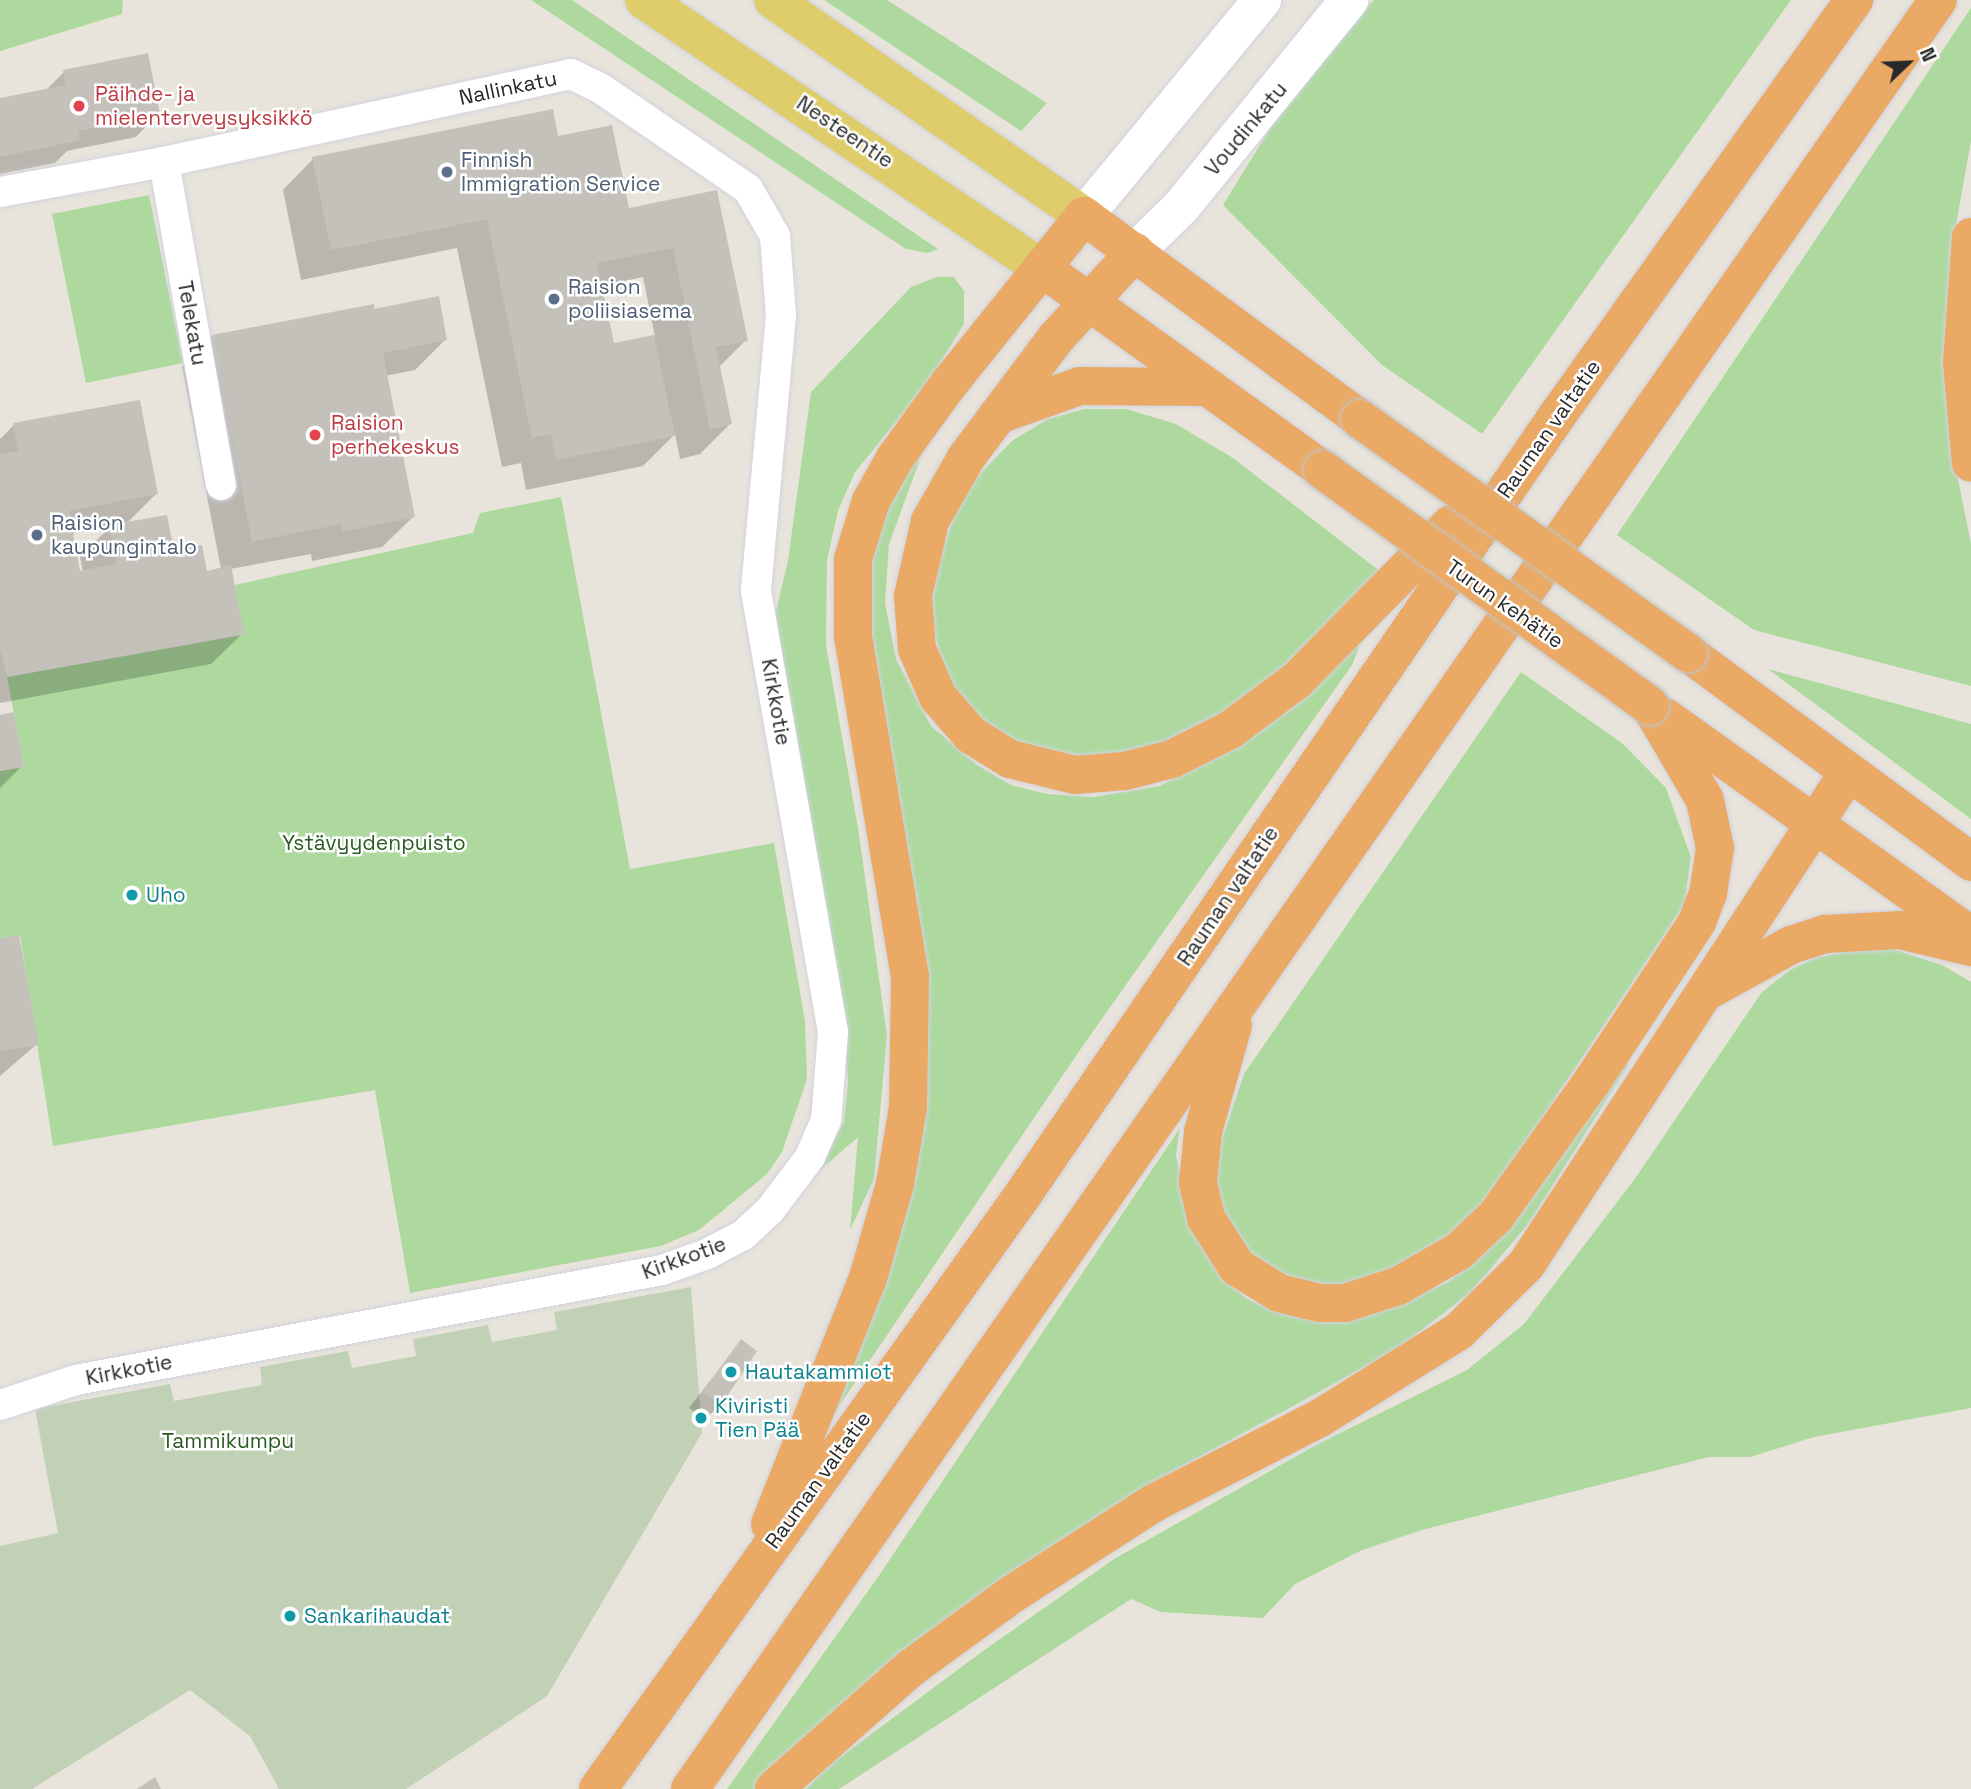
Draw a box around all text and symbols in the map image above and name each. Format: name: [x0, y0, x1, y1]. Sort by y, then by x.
north arrow: [1873, 28, 1943, 98]
text: N: [1914, 44, 1942, 65]
street label: Nallinkatu: [457, 65, 559, 111]
street label: Voudinkatu: [1200, 77, 1292, 181]
place label: Päihde- ja mielenterveysyksikkö: [95, 81, 313, 131]
street label: Nesteentie: [792, 90, 898, 174]
marker: Päihde- ja mielenterveysyksikkö: [69, 96, 89, 116]
place label: Finnish Immigration Service: [461, 147, 661, 197]
marker: Finnish Immigration Service: [439, 164, 455, 180]
place label: Raision poliisiasema: [568, 274, 692, 324]
street label: Telekatu: [172, 279, 212, 367]
marker: Raision poliisiasema: [546, 291, 562, 307]
street label: Rauman valtatie: [1492, 355, 1606, 503]
place label: Raision perhekeskus: [331, 410, 460, 460]
marker: Raision perhekeskus: [305, 425, 325, 445]
place label: Raision kaupungintalo: [51, 510, 197, 560]
marker: Raision kaupungintalo: [29, 527, 45, 543]
street label: Turun kehätie: [1442, 554, 1568, 654]
street label: Kirkkotie: [756, 657, 796, 747]
street label: Rauman valtatie: [1172, 821, 1284, 971]
park label: Ystävyydenpuisto: [282, 830, 466, 856]
place label: Uho: [146, 882, 186, 908]
marker: Uho: [124, 887, 140, 903]
street label: Kirkkotie: [638, 1231, 730, 1285]
street label: Kirkkotie: [84, 1349, 174, 1391]
place label: Hautakammiot: [745, 1359, 892, 1385]
marker: Hautakammiot: [723, 1364, 739, 1380]
place label: Kiviristi Tien Pää: [715, 1393, 800, 1443]
street label: Rauman valtatie: [760, 1407, 876, 1553]
marker: Kiviristi Tien Pää: [693, 1410, 709, 1426]
park label: Tammikumpu: [162, 1428, 294, 1454]
place label: Sankarihaudat: [304, 1603, 450, 1629]
marker: Sankarihaudat: [282, 1608, 298, 1624]

